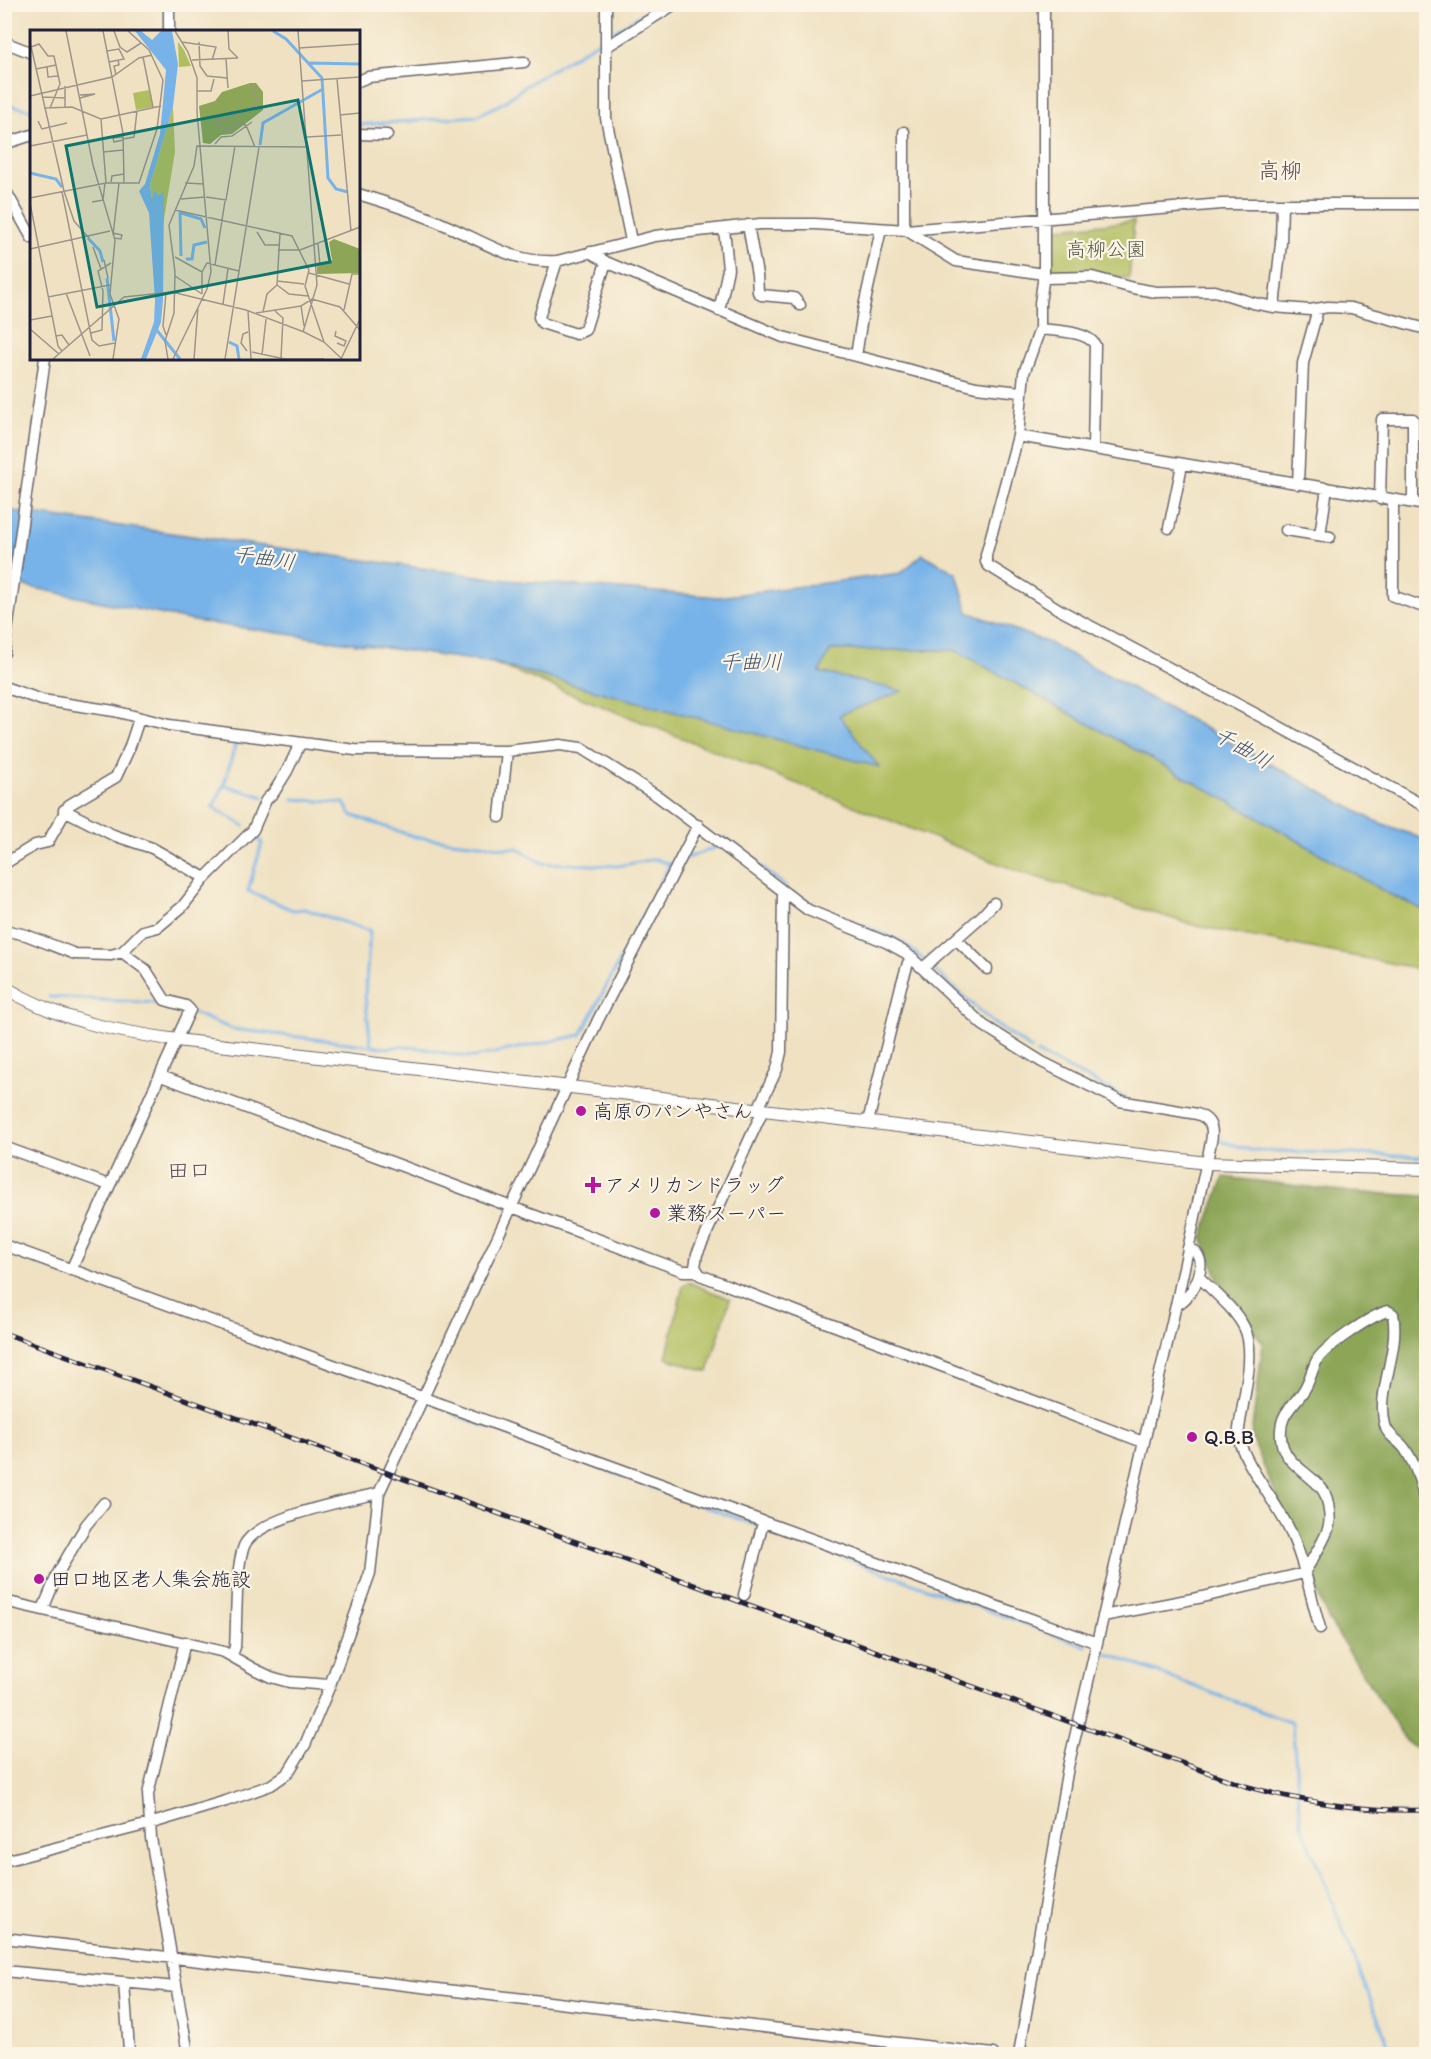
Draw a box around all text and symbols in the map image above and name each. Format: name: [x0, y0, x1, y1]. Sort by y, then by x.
inset map: [30, 30, 360, 360]
district label: 高柳: [1258, 157, 1302, 184]
park label: 高柳公園: [1066, 237, 1146, 261]
water label: 千曲川: [231, 540, 297, 575]
water label: 千曲川: [720, 649, 783, 674]
water label: 千曲川: [1210, 721, 1277, 774]
place label: 高原のパンやさん: [593, 1099, 753, 1123]
marker: 高原のパンやさん: [574, 1104, 588, 1118]
district label: 田口: [167, 1157, 211, 1184]
place label: アメリカンドラッグ: [605, 1173, 784, 1197]
marker: アメリカンドラッグ: [586, 1178, 600, 1192]
place label: 業務スーパー: [667, 1201, 786, 1225]
marker: 業務スーパー: [648, 1206, 662, 1220]
place label: Q.B.B: [1204, 1425, 1254, 1449]
marker: Q.B.B: [1185, 1430, 1199, 1444]
place label: 田口地区老人集会施設: [51, 1567, 251, 1591]
marker: 田口地区老人集会施設: [32, 1572, 46, 1586]

